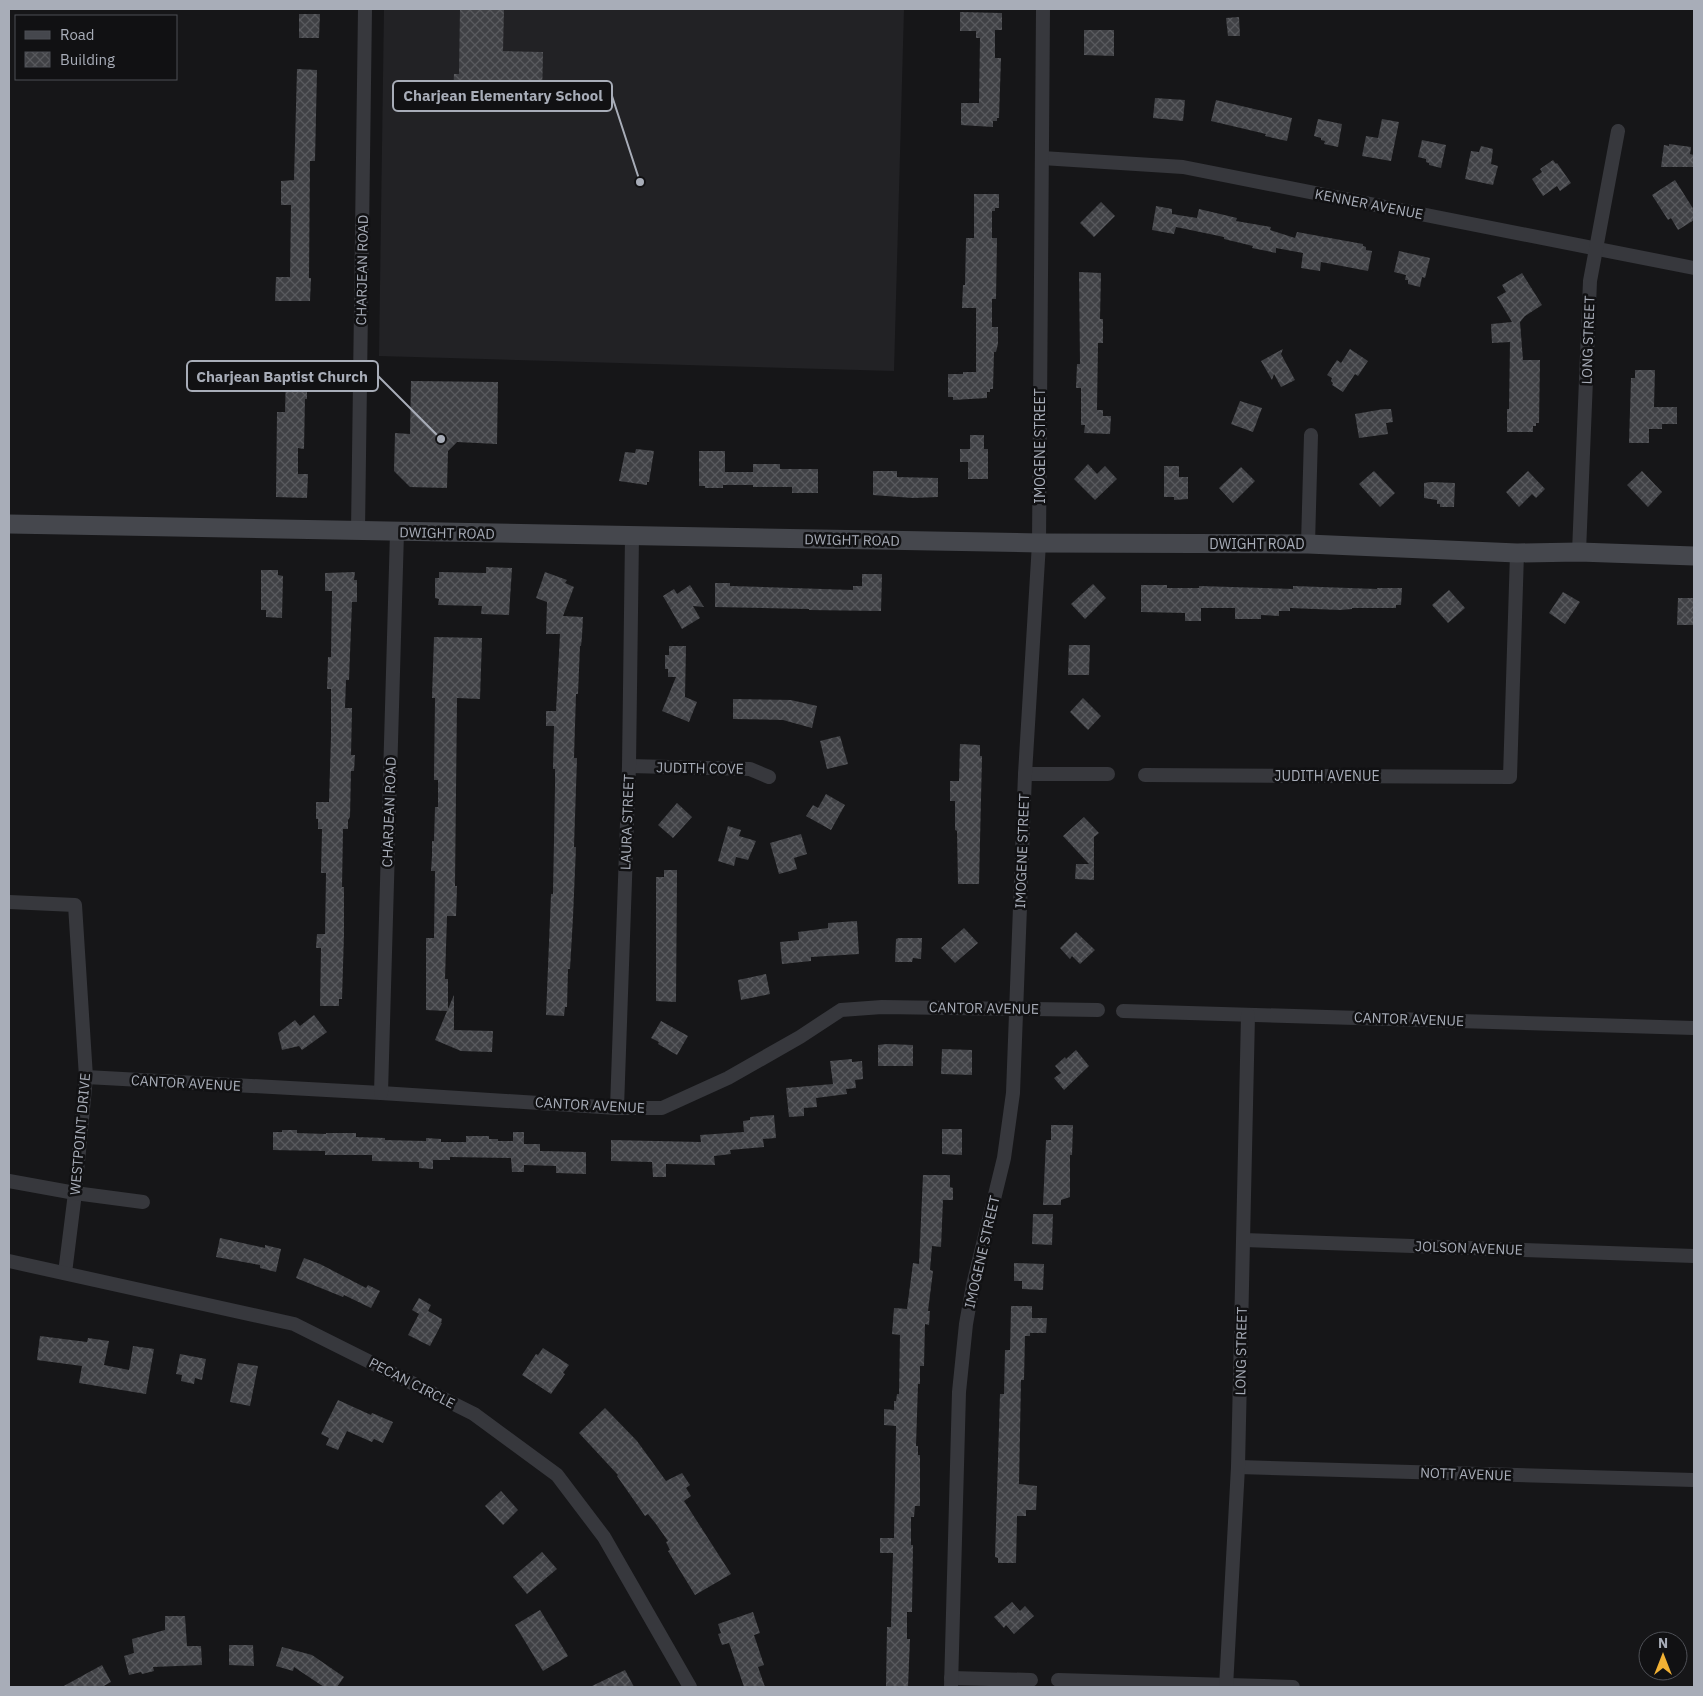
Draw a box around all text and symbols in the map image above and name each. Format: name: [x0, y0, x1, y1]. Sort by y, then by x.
legend: [15, 15, 178, 80]
text: Road: [60, 25, 95, 44]
text: Building: [60, 50, 115, 69]
callout: Charjean Elementary School: [393, 81, 612, 111]
text: Charjean Elementary School: [403, 86, 603, 105]
street label: KENNER AVENUE: [1313, 185, 1425, 223]
street label: CHARJEAN ROAD: [352, 215, 372, 325]
street label: LONG STREET: [1577, 295, 1599, 385]
callout: Charjean Baptist Church: [187, 361, 378, 391]
text: Charjean Baptist Church: [196, 367, 368, 386]
street label: IMOGENE STREET: [1031, 388, 1049, 504]
street label: DWIGHT ROAD: [399, 523, 495, 543]
street label: DWIGHT ROAD: [804, 530, 900, 550]
street label: DWIGHT ROAD: [1209, 535, 1305, 553]
street label: CHARJEAN ROAD: [378, 756, 400, 868]
street label: JUDITH COVE: [656, 758, 744, 778]
street label: JUDITH AVENUE: [1274, 767, 1380, 785]
street label: LAURA STREET: [616, 774, 638, 870]
street label: IMOGENE STREET: [1011, 793, 1033, 909]
street label: CANTOR AVENUE: [929, 998, 1039, 1018]
street label: CANTOR AVENUE: [1354, 1008, 1464, 1030]
street label: CANTOR AVENUE: [131, 1071, 241, 1095]
street label: WESTPOINT DRIVE: [66, 1072, 94, 1196]
street label: CANTOR AVENUE: [535, 1093, 645, 1117]
street label: IMOGENE STREET: [960, 1194, 1004, 1310]
street label: JOLSON AVENUE: [1415, 1237, 1523, 1259]
street label: LONG STREET: [1231, 1306, 1251, 1396]
street label: PECAN CIRCLE: [366, 1354, 458, 1412]
street label: NOTT AVENUE: [1420, 1463, 1512, 1485]
north arrow: [1638, 1631, 1688, 1681]
text: N: [1658, 1634, 1668, 1652]

